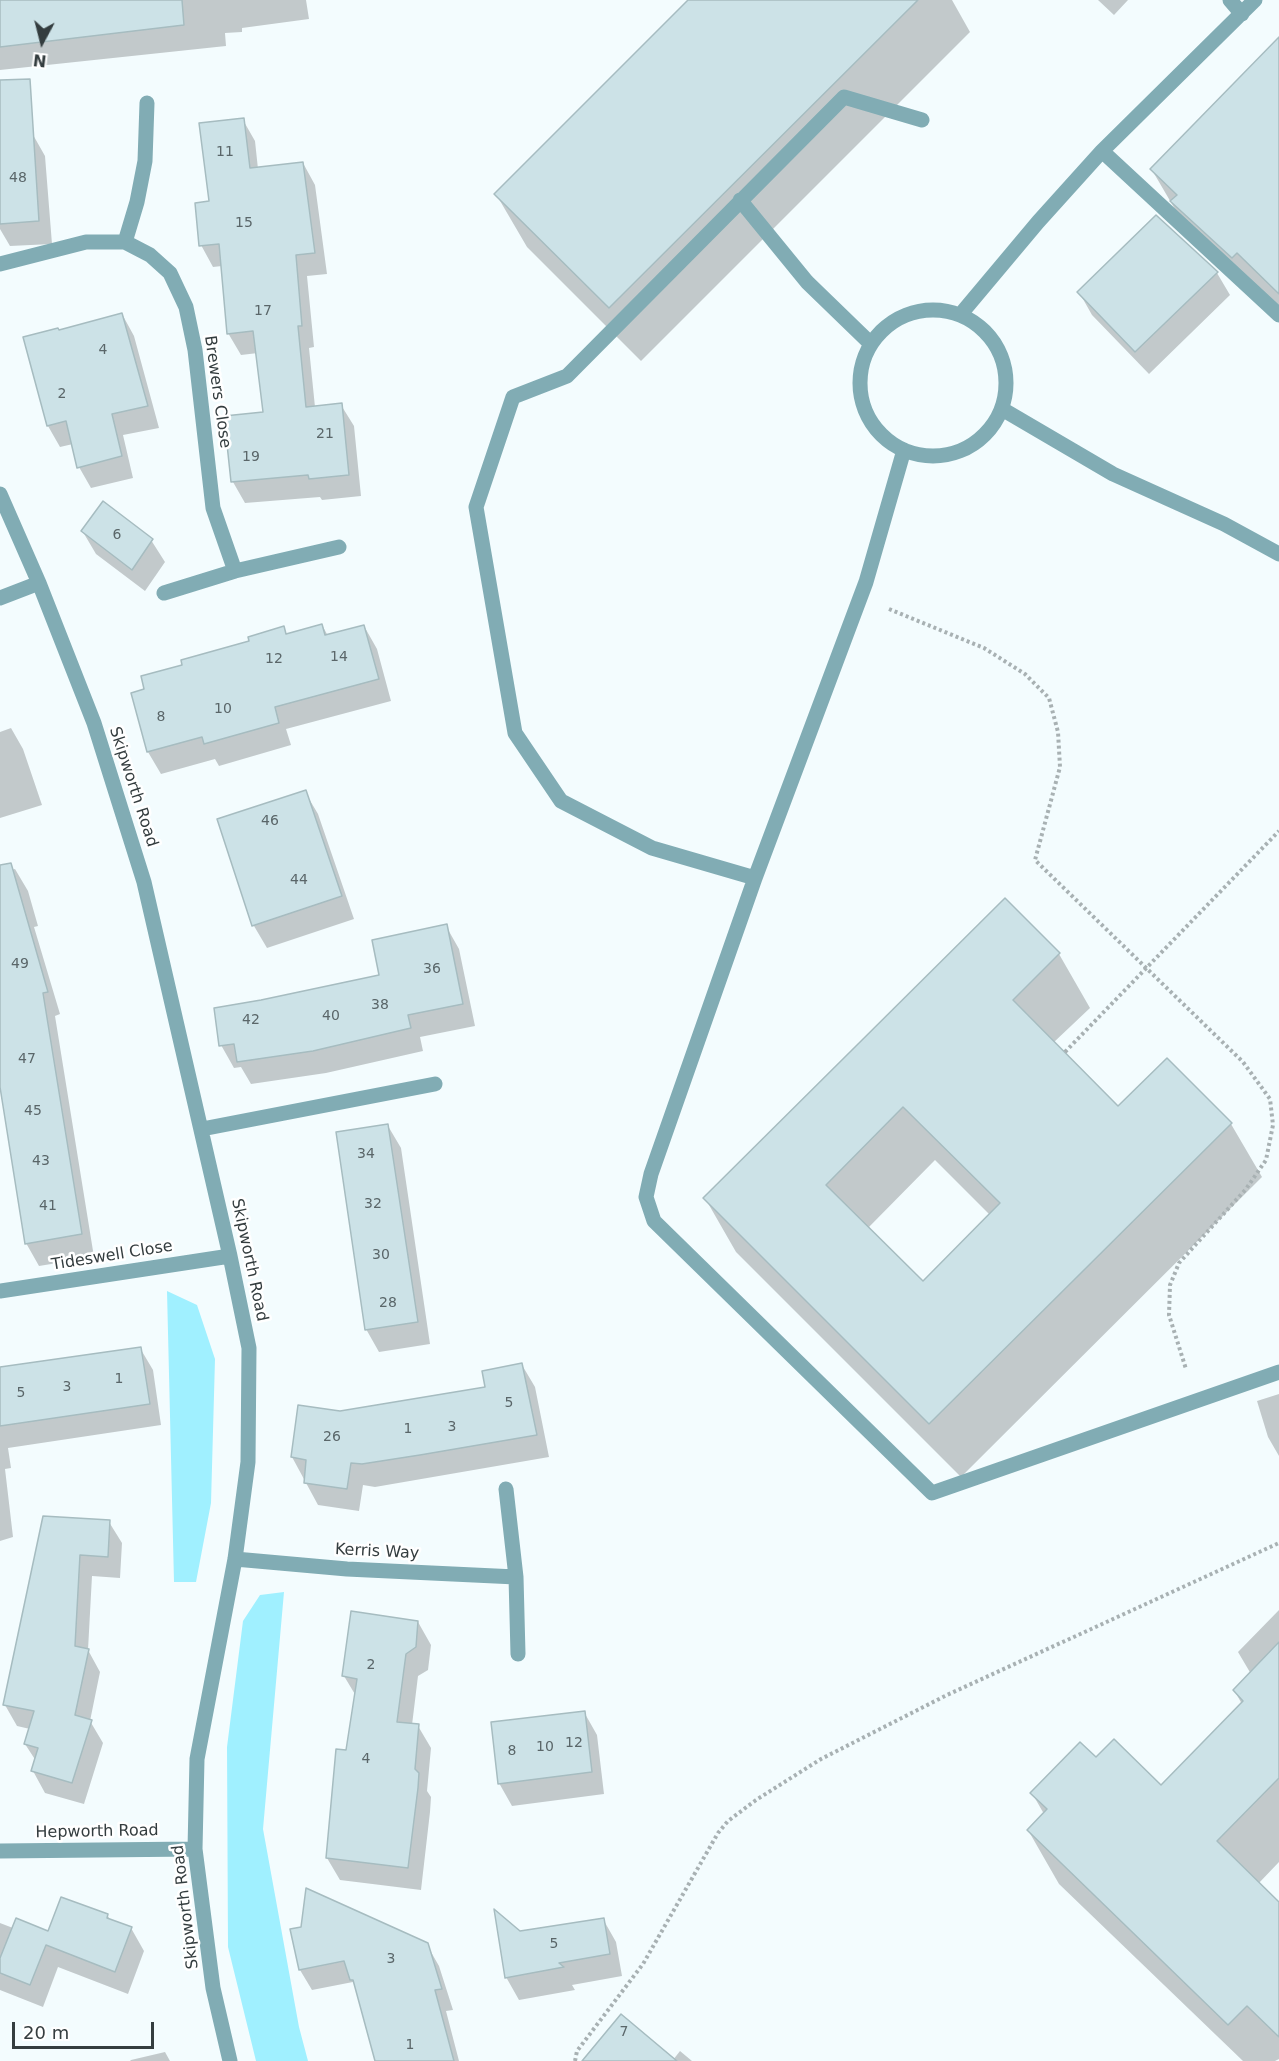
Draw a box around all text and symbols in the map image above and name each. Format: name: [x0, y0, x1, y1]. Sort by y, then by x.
north arrow: [12, 12, 72, 72]
text: N: [32, 50, 48, 71]
house number: 11: [216, 144, 234, 160]
house number: 48: [9, 170, 27, 186]
house number: 15: [235, 215, 253, 231]
house number: 17: [254, 303, 272, 319]
street label: Brewers Close: [200, 334, 234, 450]
house number: 4: [99, 342, 107, 358]
house number: 2: [58, 386, 66, 402]
house number: 21: [316, 426, 334, 442]
house number: 19: [242, 449, 260, 465]
house number: 6: [113, 527, 121, 543]
house number: 14: [330, 649, 348, 665]
house number: 12: [265, 651, 283, 667]
house number: 10: [214, 701, 232, 717]
house number: 8: [157, 709, 165, 725]
street label: Skipworth Road: [105, 725, 161, 849]
house number: 46: [261, 813, 279, 829]
house number: 44: [290, 872, 308, 888]
house number: 49: [11, 956, 29, 972]
house number: 36: [423, 961, 441, 977]
house number: 38: [371, 997, 389, 1013]
house number: 40: [322, 1008, 340, 1024]
house number: 42: [242, 1012, 260, 1028]
house number: 47: [18, 1051, 36, 1067]
house number: 45: [24, 1103, 42, 1119]
house number: 34: [357, 1146, 375, 1162]
house number: 43: [32, 1153, 50, 1169]
house number: 32: [364, 1196, 382, 1212]
street label: Skipworth Road: [227, 1197, 271, 1323]
house number: 41: [39, 1198, 57, 1214]
street label: Tideswell Close: [50, 1237, 174, 1275]
house number: 30: [372, 1247, 390, 1263]
house number: 28: [379, 1295, 397, 1311]
house number: 1: [115, 1371, 123, 1387]
house number: 3: [63, 1379, 71, 1395]
house number: 5: [17, 1385, 25, 1401]
house number: 5: [505, 1395, 513, 1411]
house number: 3: [448, 1419, 456, 1435]
house number: 1: [404, 1421, 412, 1437]
house number: 26: [323, 1429, 341, 1445]
street label: Kerris Way: [334, 1540, 420, 1564]
house number: 2: [367, 1657, 375, 1673]
house number: 12: [565, 1735, 583, 1751]
house number: 10: [536, 1739, 554, 1755]
house number: 8: [508, 1743, 516, 1759]
house number: 4: [362, 1751, 370, 1767]
street label: Hepworth Road: [35, 1821, 159, 1843]
street label: Skipworth Road: [169, 1844, 203, 1970]
house number: 5: [550, 1936, 558, 1952]
house number: 3: [387, 1951, 395, 1967]
scale bar: [15, 2010, 158, 2048]
text: 20 m: [23, 2022, 69, 2043]
house number: 7: [620, 2024, 628, 2040]
house number: 1: [406, 2037, 414, 2053]

